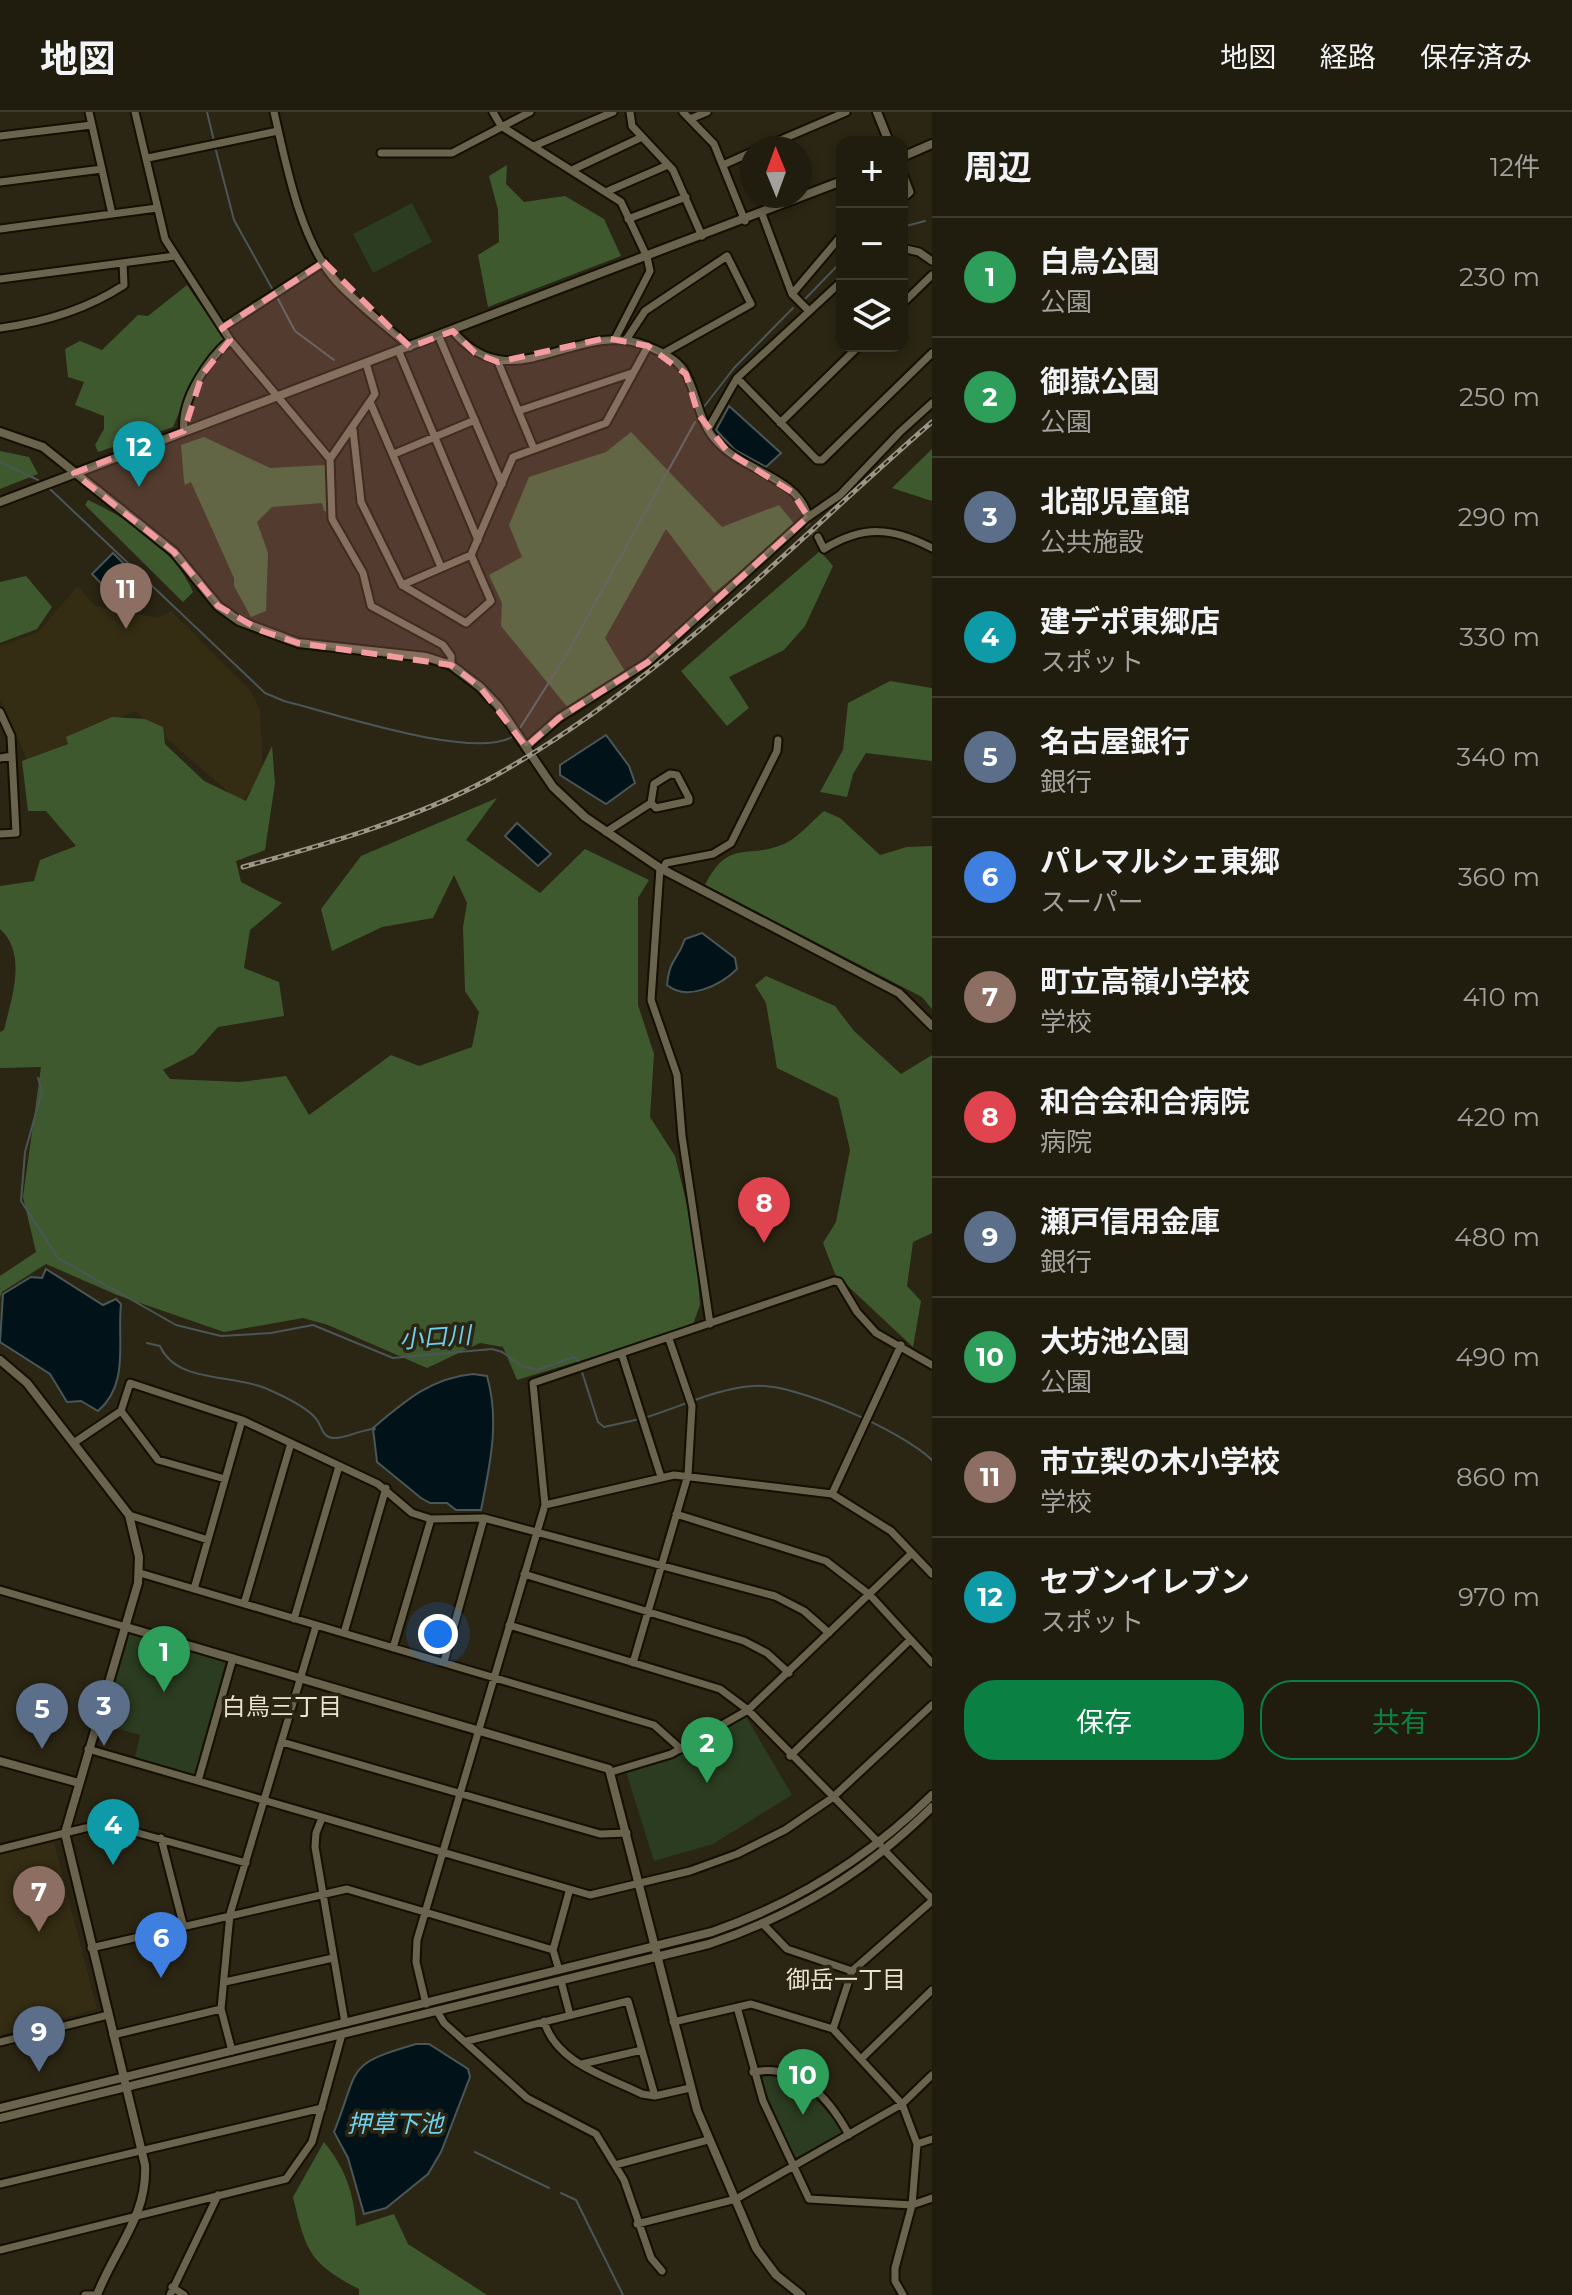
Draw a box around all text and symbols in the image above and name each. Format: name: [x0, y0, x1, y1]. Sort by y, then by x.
text: 地図: [40, 35, 116, 82]
text: 地図: [1220, 40, 1276, 74]
text: 経路: [1320, 40, 1376, 74]
text: 保存済み: [1420, 40, 1532, 74]
north arrow: [740, 136, 812, 208]
map controls: [836, 136, 908, 352]
button: +: [836, 136, 908, 208]
text: 周辺: [964, 146, 1032, 188]
text: 12件: [1490, 151, 1540, 183]
button: −: [836, 208, 908, 280]
text: 白鳥公園: [1040, 243, 1160, 280]
text: 1: [985, 261, 995, 293]
text: 230 m: [1459, 261, 1540, 293]
button: layers: [836, 280, 908, 352]
text: 公園: [1040, 286, 1092, 318]
text: 御嶽公園: [1040, 363, 1160, 400]
text: 2: [982, 381, 998, 413]
text: 250 m: [1459, 381, 1540, 413]
text: 公園: [1040, 406, 1092, 438]
pin: 12: [113, 421, 165, 487]
text: 北部児童館: [1040, 483, 1190, 520]
text: 3: [982, 501, 998, 533]
text: 290 m: [1458, 501, 1540, 533]
text: 公共施設: [1040, 526, 1144, 558]
pin: 11: [100, 563, 152, 629]
text: 建デポ東郷店: [1040, 603, 1220, 640]
text: 4: [981, 621, 999, 653]
text: 330 m: [1459, 621, 1540, 653]
text: スポット: [1040, 646, 1144, 678]
text: 名古屋銀行: [1040, 723, 1190, 760]
text: 5: [982, 741, 998, 773]
text: 340 m: [1457, 741, 1540, 773]
text: 銀行: [1040, 766, 1092, 798]
text: パレマルシェ東郷: [1040, 843, 1280, 880]
text: 6: [982, 861, 998, 893]
text: 360 m: [1458, 861, 1540, 893]
text: スーパー: [1040, 886, 1144, 918]
text: 町立高嶺小学校: [1040, 963, 1250, 1000]
text: 7: [982, 981, 998, 1013]
text: 410 m: [1462, 981, 1540, 1013]
text: 学校: [1040, 1006, 1092, 1038]
text: 和合会和合病院: [1040, 1083, 1250, 1120]
text: 8: [981, 1101, 999, 1133]
text: 420 m: [1457, 1101, 1540, 1133]
text: 病院: [1040, 1126, 1092, 1158]
pin: 8: [738, 1177, 790, 1243]
text: 瀬戸信用金庫: [1040, 1203, 1220, 1240]
text: 9: [982, 1221, 998, 1253]
text: 480 m: [1454, 1221, 1540, 1253]
text: 銀行: [1040, 1246, 1092, 1278]
water label: 小口川: [398, 1320, 475, 1354]
text: 大坊池公園: [1040, 1323, 1190, 1360]
text: 10: [976, 1341, 1004, 1373]
text: 490 m: [1456, 1341, 1540, 1373]
text: 公園: [1040, 1366, 1092, 1398]
text: 市立梨の木小学校: [1040, 1443, 1280, 1480]
text: 11: [980, 1461, 1000, 1493]
text: 860 m: [1456, 1461, 1540, 1493]
text: 学校: [1040, 1486, 1092, 1518]
text: セブンイレブン: [1040, 1563, 1250, 1600]
text: 12: [977, 1581, 1003, 1613]
text: 970 m: [1458, 1581, 1540, 1613]
text: スポット: [1040, 1606, 1144, 1638]
your location: [418, 1614, 458, 1654]
pin: 1: [138, 1626, 190, 1692]
pin: 3: [78, 1680, 130, 1746]
button: 保存: [964, 1680, 1244, 1760]
button: 共有: [1260, 1680, 1540, 1760]
pin: 5: [16, 1683, 68, 1749]
district label: 白鳥三丁目: [222, 1692, 342, 1721]
pin: 2: [681, 1717, 733, 1783]
pin: 4: [87, 1799, 139, 1865]
pin: 7: [13, 1866, 65, 1932]
pin: 6: [135, 1912, 187, 1978]
district label: 御岳一丁目: [786, 1965, 906, 1994]
pin: 9: [13, 2006, 65, 2072]
pin: 10: [777, 2049, 829, 2115]
water label: 押草下池: [347, 2109, 445, 2138]

